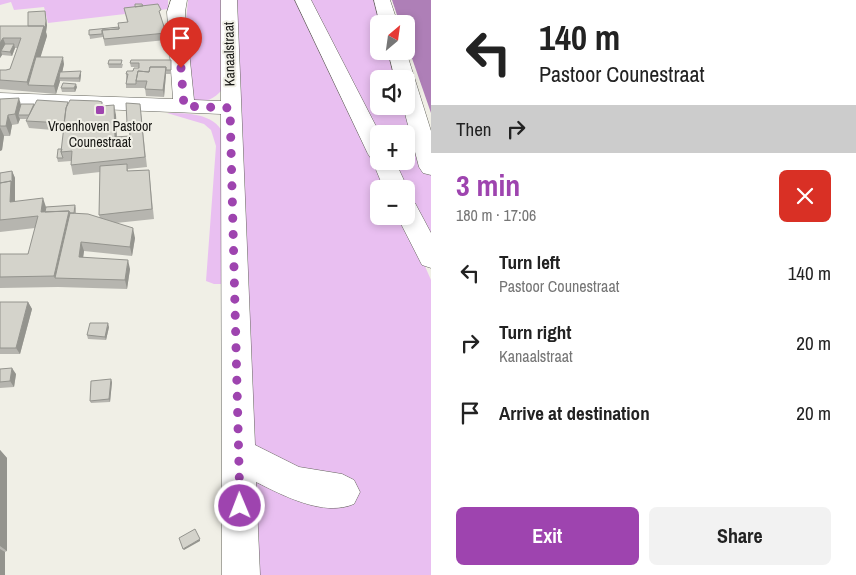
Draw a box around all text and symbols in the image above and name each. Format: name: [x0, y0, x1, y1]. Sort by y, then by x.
text: 140 m: [539, 14, 620, 61]
north arrow: [370, 15, 415, 60]
map controls: [370, 15, 415, 225]
pin: [160, 17, 202, 68]
icon: left: [456, 20, 521, 85]
street label: Kanaalstraat: [219, 22, 239, 86]
icon: arrive: [167, 24, 195, 52]
text: Pastoor Counestraat: [539, 59, 704, 89]
button: sound: [370, 70, 415, 115]
marker: Vroenhoven Pastoor Counestraat: [94, 104, 106, 116]
icon: right: [502, 115, 530, 143]
text: Then: [456, 116, 492, 142]
place label: Vroenhoven Pastoor Counestraat: [48, 117, 152, 151]
button: +: [370, 125, 415, 170]
text: 3 min: [456, 165, 520, 205]
button: close: [779, 170, 831, 222]
button: −: [370, 180, 415, 225]
text: 180 m · 17:06: [456, 204, 536, 226]
text: Turn left: [499, 249, 560, 275]
icon: left: [456, 259, 484, 287]
text: 140 m: [788, 260, 831, 286]
text: Pastoor Counestraat: [499, 275, 619, 297]
text: Turn right: [499, 319, 571, 345]
icon: right: [456, 329, 484, 357]
text: 20 m: [796, 330, 831, 356]
text: Kanaalstraat: [499, 345, 573, 367]
icon: arrive: [456, 399, 484, 427]
text: Arrive at destination: [499, 400, 650, 426]
text: 20 m: [796, 400, 831, 426]
position arrow: [213, 479, 265, 531]
button: Exit: [456, 507, 639, 565]
button: Share: [649, 507, 831, 565]

